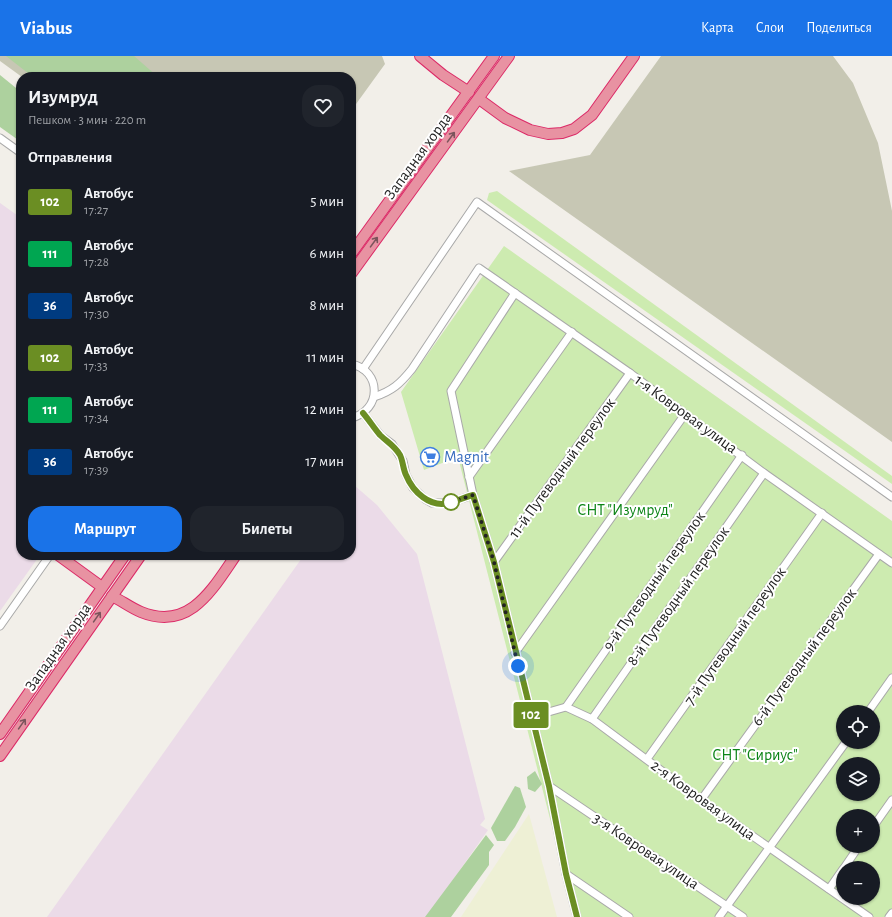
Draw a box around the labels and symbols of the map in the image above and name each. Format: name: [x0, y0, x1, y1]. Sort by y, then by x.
street label: Западная хорда: [381, 110, 455, 202]
one-way arrow: [446, 132, 455, 143]
one-way arrow: [370, 237, 378, 248]
street label: 1-я Ковровая улица: [631, 371, 740, 457]
street label: 11-й Путеводный переулок: [506, 394, 619, 542]
supermarket icon: Magnit: [419, 446, 441, 468]
place label: Magnit: [444, 449, 489, 465]
unlabelled marker: [442, 493, 460, 511]
park label: СНТ "Изумруд": [577, 502, 673, 519]
street label: 9-й Путеводный переулок: [600, 508, 709, 654]
street label: 8-й Путеводный переулок: [624, 523, 733, 669]
street label: 7-й Путеводный переулок: [681, 563, 790, 709]
street label: 6-й Путеводный переулок: [749, 585, 860, 729]
street label: Западная хорда: [22, 600, 94, 694]
one-way arrow: [93, 612, 101, 623]
your location: [508, 656, 528, 676]
line badge: 102: [508, 702, 554, 728]
one-way arrow: [18, 719, 26, 730]
park label: СНТ "Сириус": [712, 747, 798, 764]
street label: 2-я Ковровая улица: [647, 757, 758, 844]
street label: 3-я Ковровая улица: [590, 810, 702, 893]

